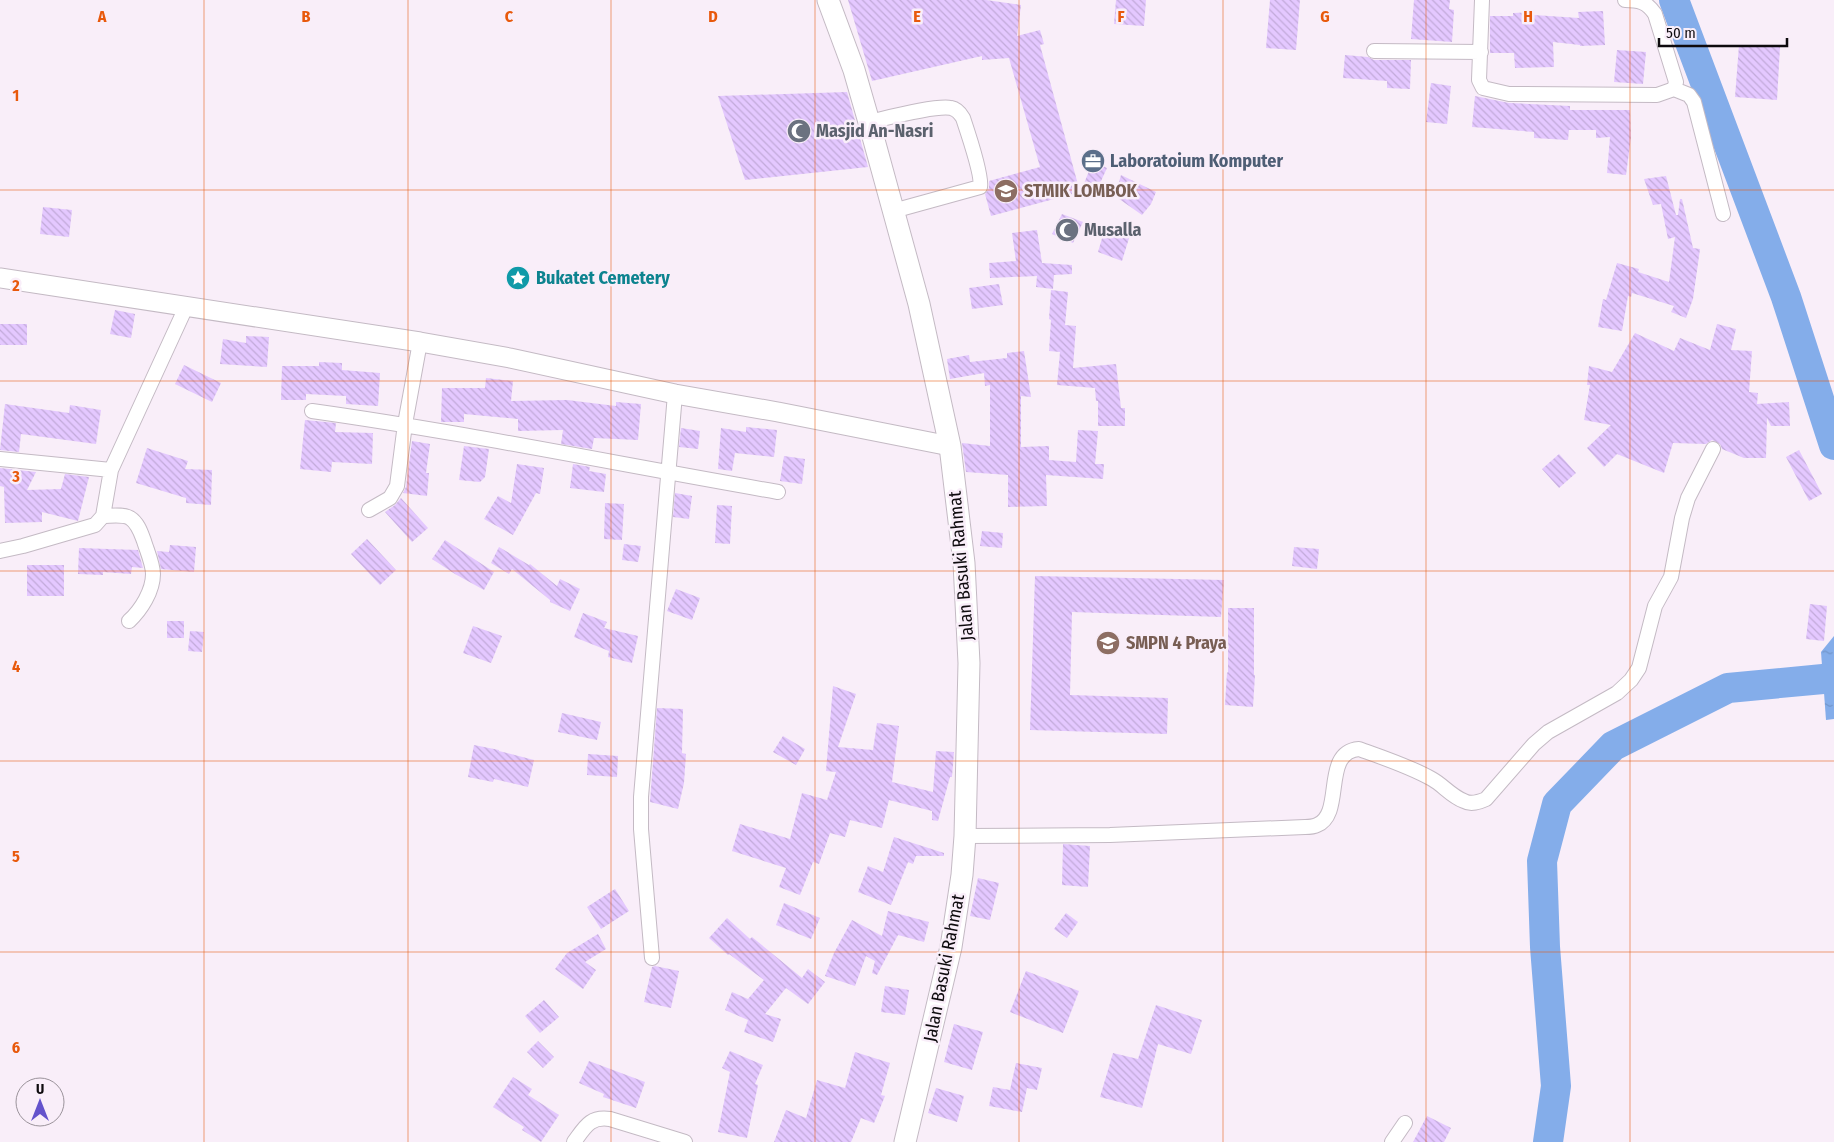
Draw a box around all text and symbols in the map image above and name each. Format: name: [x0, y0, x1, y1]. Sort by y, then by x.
text: A: [97, 7, 107, 26]
text: B: [302, 7, 311, 26]
text: C: [505, 7, 514, 26]
text: D: [708, 7, 718, 26]
text: E: [913, 7, 921, 26]
text: F: [1117, 7, 1125, 26]
text: G: [1320, 7, 1330, 26]
text: H: [1523, 7, 1533, 26]
scale bar: [1659, 15, 1786, 47]
text: 50 m: [1666, 24, 1696, 42]
text: 1: [13, 86, 19, 105]
mosque icon: Masjid An-Nasri: [786, 118, 812, 144]
place label: Masjid An-Nasri: [816, 120, 933, 142]
office icon: Laboratoium Komputer: [1080, 148, 1106, 174]
place label: Laboratoium Komputer: [1110, 150, 1283, 172]
school or university icon: STMIK LOMBOK: [993, 178, 1019, 204]
place label: STMIK LOMBOK: [1024, 180, 1138, 202]
mosque icon: Musalla: [1054, 217, 1080, 243]
place label: Musalla: [1084, 219, 1142, 241]
place icon: Bukatet Cemetery: [505, 265, 531, 291]
place label: Bukatet Cemetery: [536, 267, 670, 289]
text: 2: [11, 276, 20, 295]
text: 3: [11, 467, 20, 486]
street label: Jalan Basuki Rahmat: [943, 490, 978, 642]
school or university icon: SMPN 4 Praya: [1095, 630, 1121, 656]
place label: SMPN 4 Praya: [1126, 632, 1227, 654]
text: 4: [12, 657, 20, 676]
text: 5: [12, 847, 20, 866]
street label: Jalan Basuki Rahmat: [919, 892, 969, 1044]
text: 6: [12, 1038, 20, 1057]
north arrow: [15, 1077, 65, 1127]
text: U: [36, 1081, 44, 1098]

